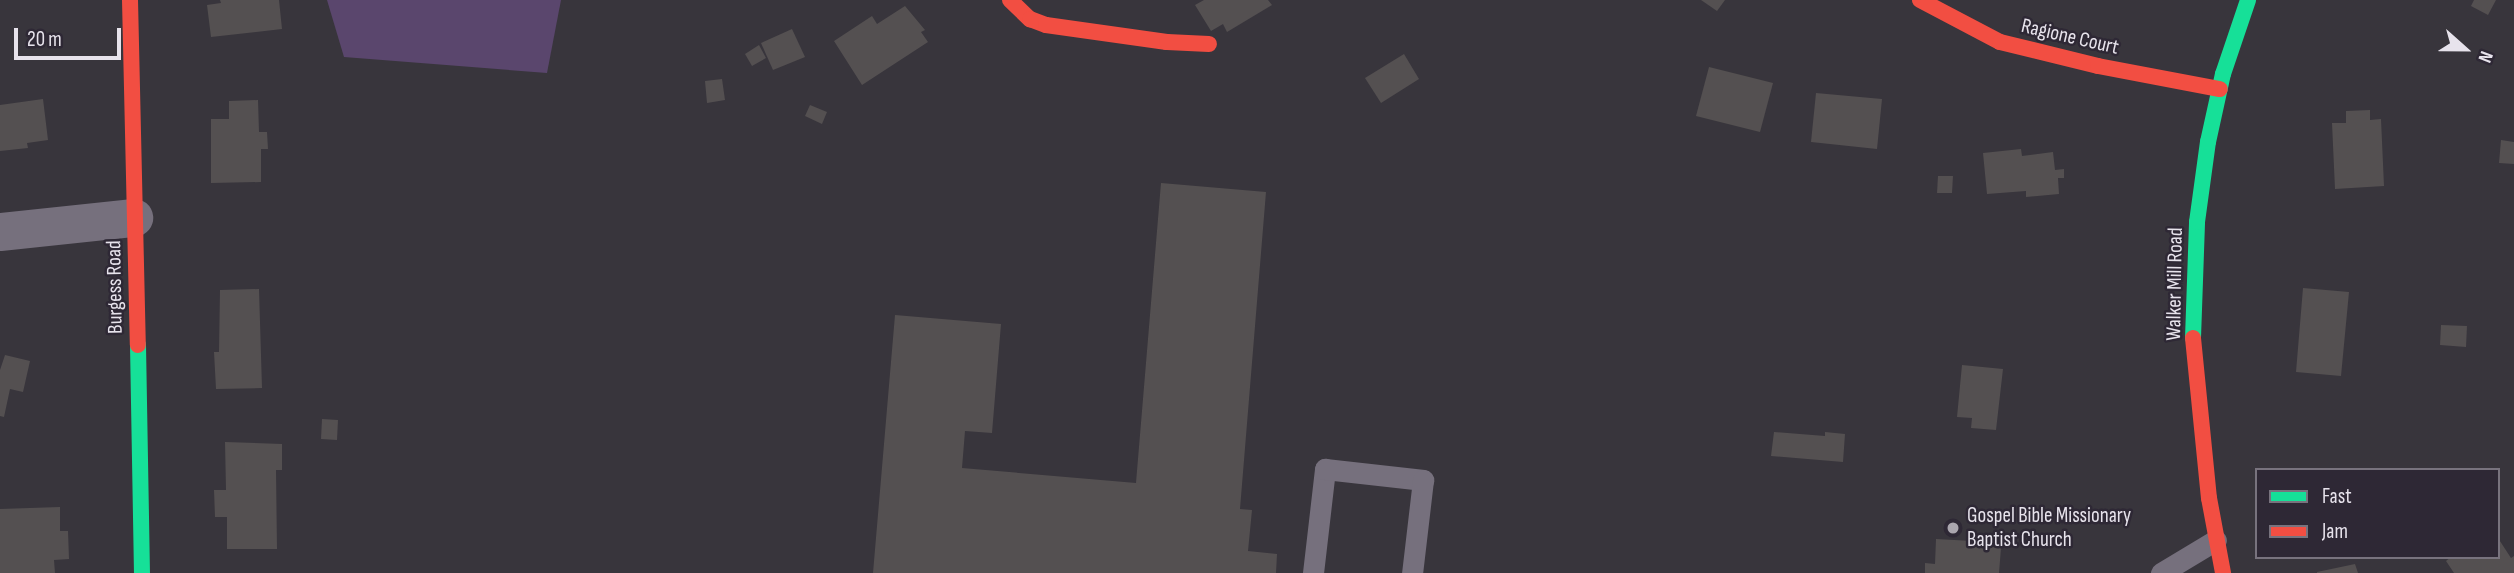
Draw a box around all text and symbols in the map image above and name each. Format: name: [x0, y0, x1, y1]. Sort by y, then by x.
scale bar: [18, 14, 124, 58]
street label: Ragione Court: [2019, 14, 2121, 60]
north arrow: [2430, 14, 2500, 84]
text: 20 m: [27, 27, 62, 52]
text: N: [2473, 48, 2498, 66]
street label: Walker Mill Road: [2161, 227, 2189, 341]
street label: Burgess Road: [102, 240, 128, 334]
legend: [2255, 468, 2500, 559]
text: Fast: [2322, 484, 2352, 509]
place label: Gospel Bible Missionary Baptist Church: [1967, 503, 2131, 553]
text: Jam: [2322, 519, 2348, 544]
marker: Gospel Bible Missionary Baptist Church: [1945, 520, 1961, 536]

